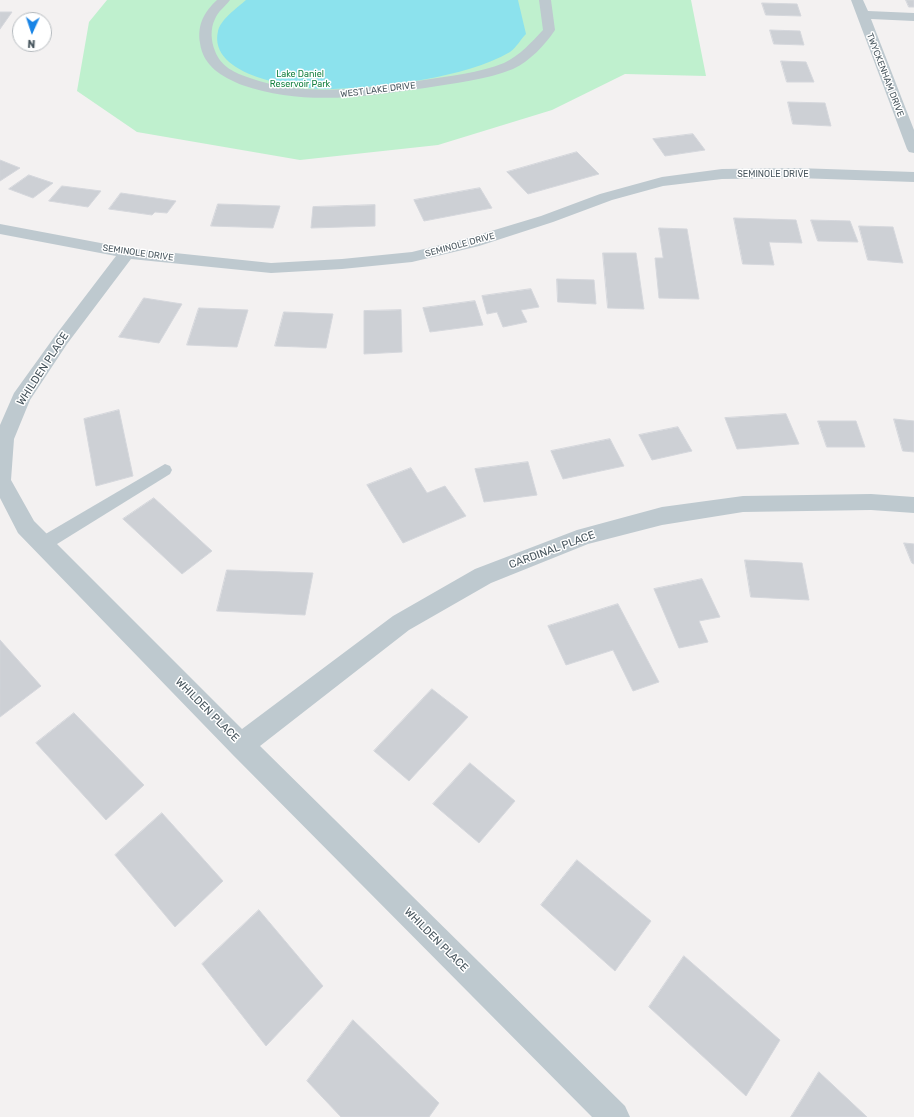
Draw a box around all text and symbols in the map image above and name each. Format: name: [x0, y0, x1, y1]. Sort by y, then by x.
north arrow: [12, 12, 52, 52]
street label: TWYCKENHAM DRIVE: [864, 32, 906, 118]
text: N: [27, 37, 36, 50]
park label: Lake Daniel Reservoir Park: [270, 69, 330, 90]
street label: WEST LAKE DRIVE: [340, 80, 416, 100]
street label: SEMINOLE DRIVE: [737, 169, 809, 179]
street label: SEMINOLE DRIVE: [424, 231, 496, 259]
street label: SEMINOLE DRIVE: [102, 243, 174, 263]
street label: WHILDEN PLACE: [14, 330, 72, 408]
street label: CARDINAL PLACE: [507, 528, 597, 572]
street label: WHILDEN PLACE: [172, 675, 242, 745]
street label: WHILDEN PLACE: [401, 905, 471, 975]

